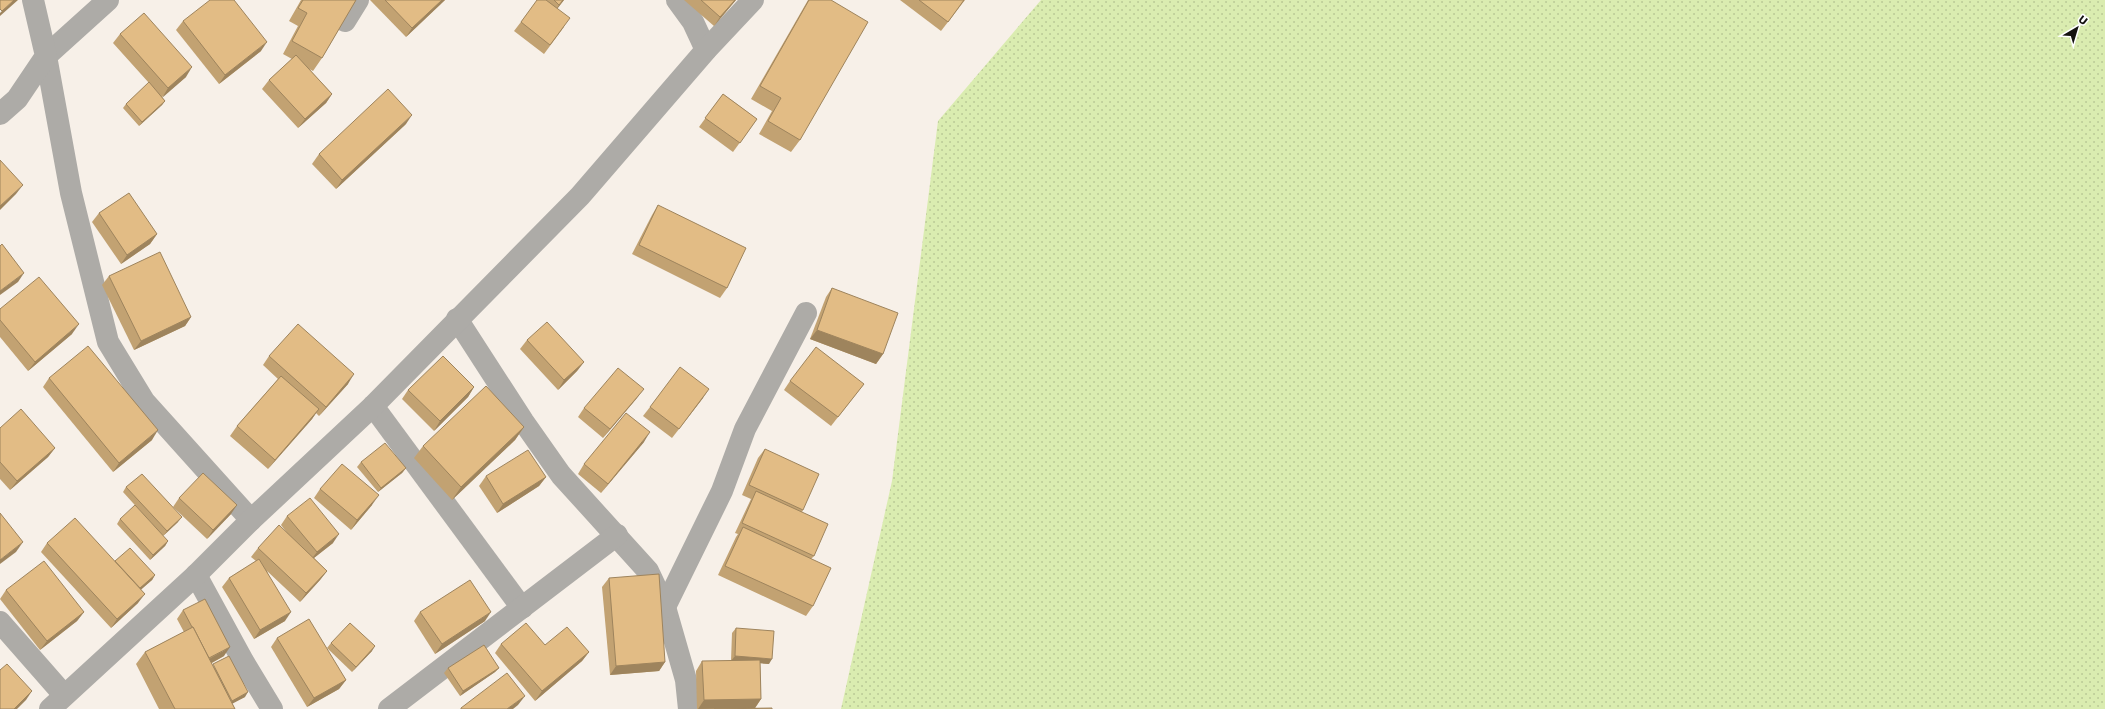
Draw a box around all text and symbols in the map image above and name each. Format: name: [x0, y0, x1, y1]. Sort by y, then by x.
north arrow: [2057, 8, 2097, 48]
text: U: [2076, 13, 2090, 28]

